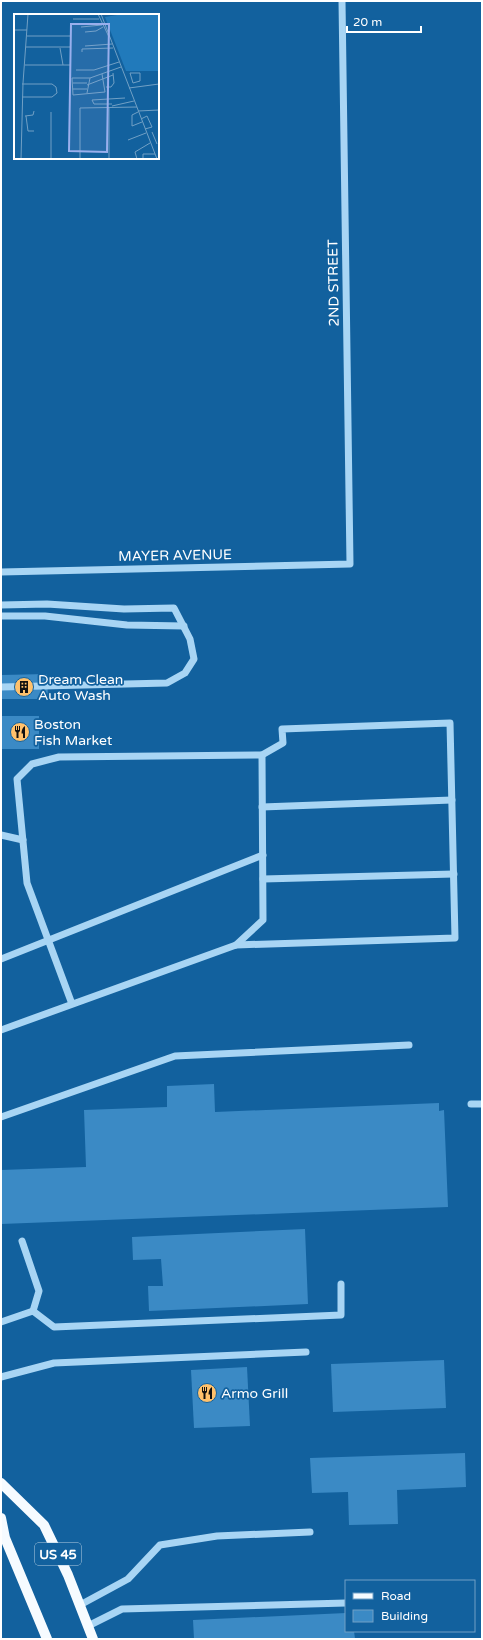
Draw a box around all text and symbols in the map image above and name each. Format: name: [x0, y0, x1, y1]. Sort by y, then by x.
scale bar: [347, 8, 421, 34]
inset map: [14, 14, 159, 159]
text: 20 m: [353, 15, 382, 29]
street label: 2ND STREET: [324, 239, 343, 327]
street label: MAYER AVENUE: [118, 546, 232, 565]
place label: Dream Clean Auto Wash: [38, 671, 123, 704]
building icon: Dream Clean Auto Wash: [13, 676, 35, 698]
place label: Boston Fish Market: [34, 716, 113, 749]
restaurant icon: Boston Fish Market: [9, 721, 31, 743]
restaurant icon: Armo Grill: [196, 1382, 218, 1404]
place label: Armo Grill: [221, 1385, 288, 1402]
road number: US 45: [35, 1543, 81, 1565]
legend: [345, 1580, 475, 1632]
text: Road: [381, 1589, 411, 1603]
text: Building: [381, 1609, 428, 1623]

